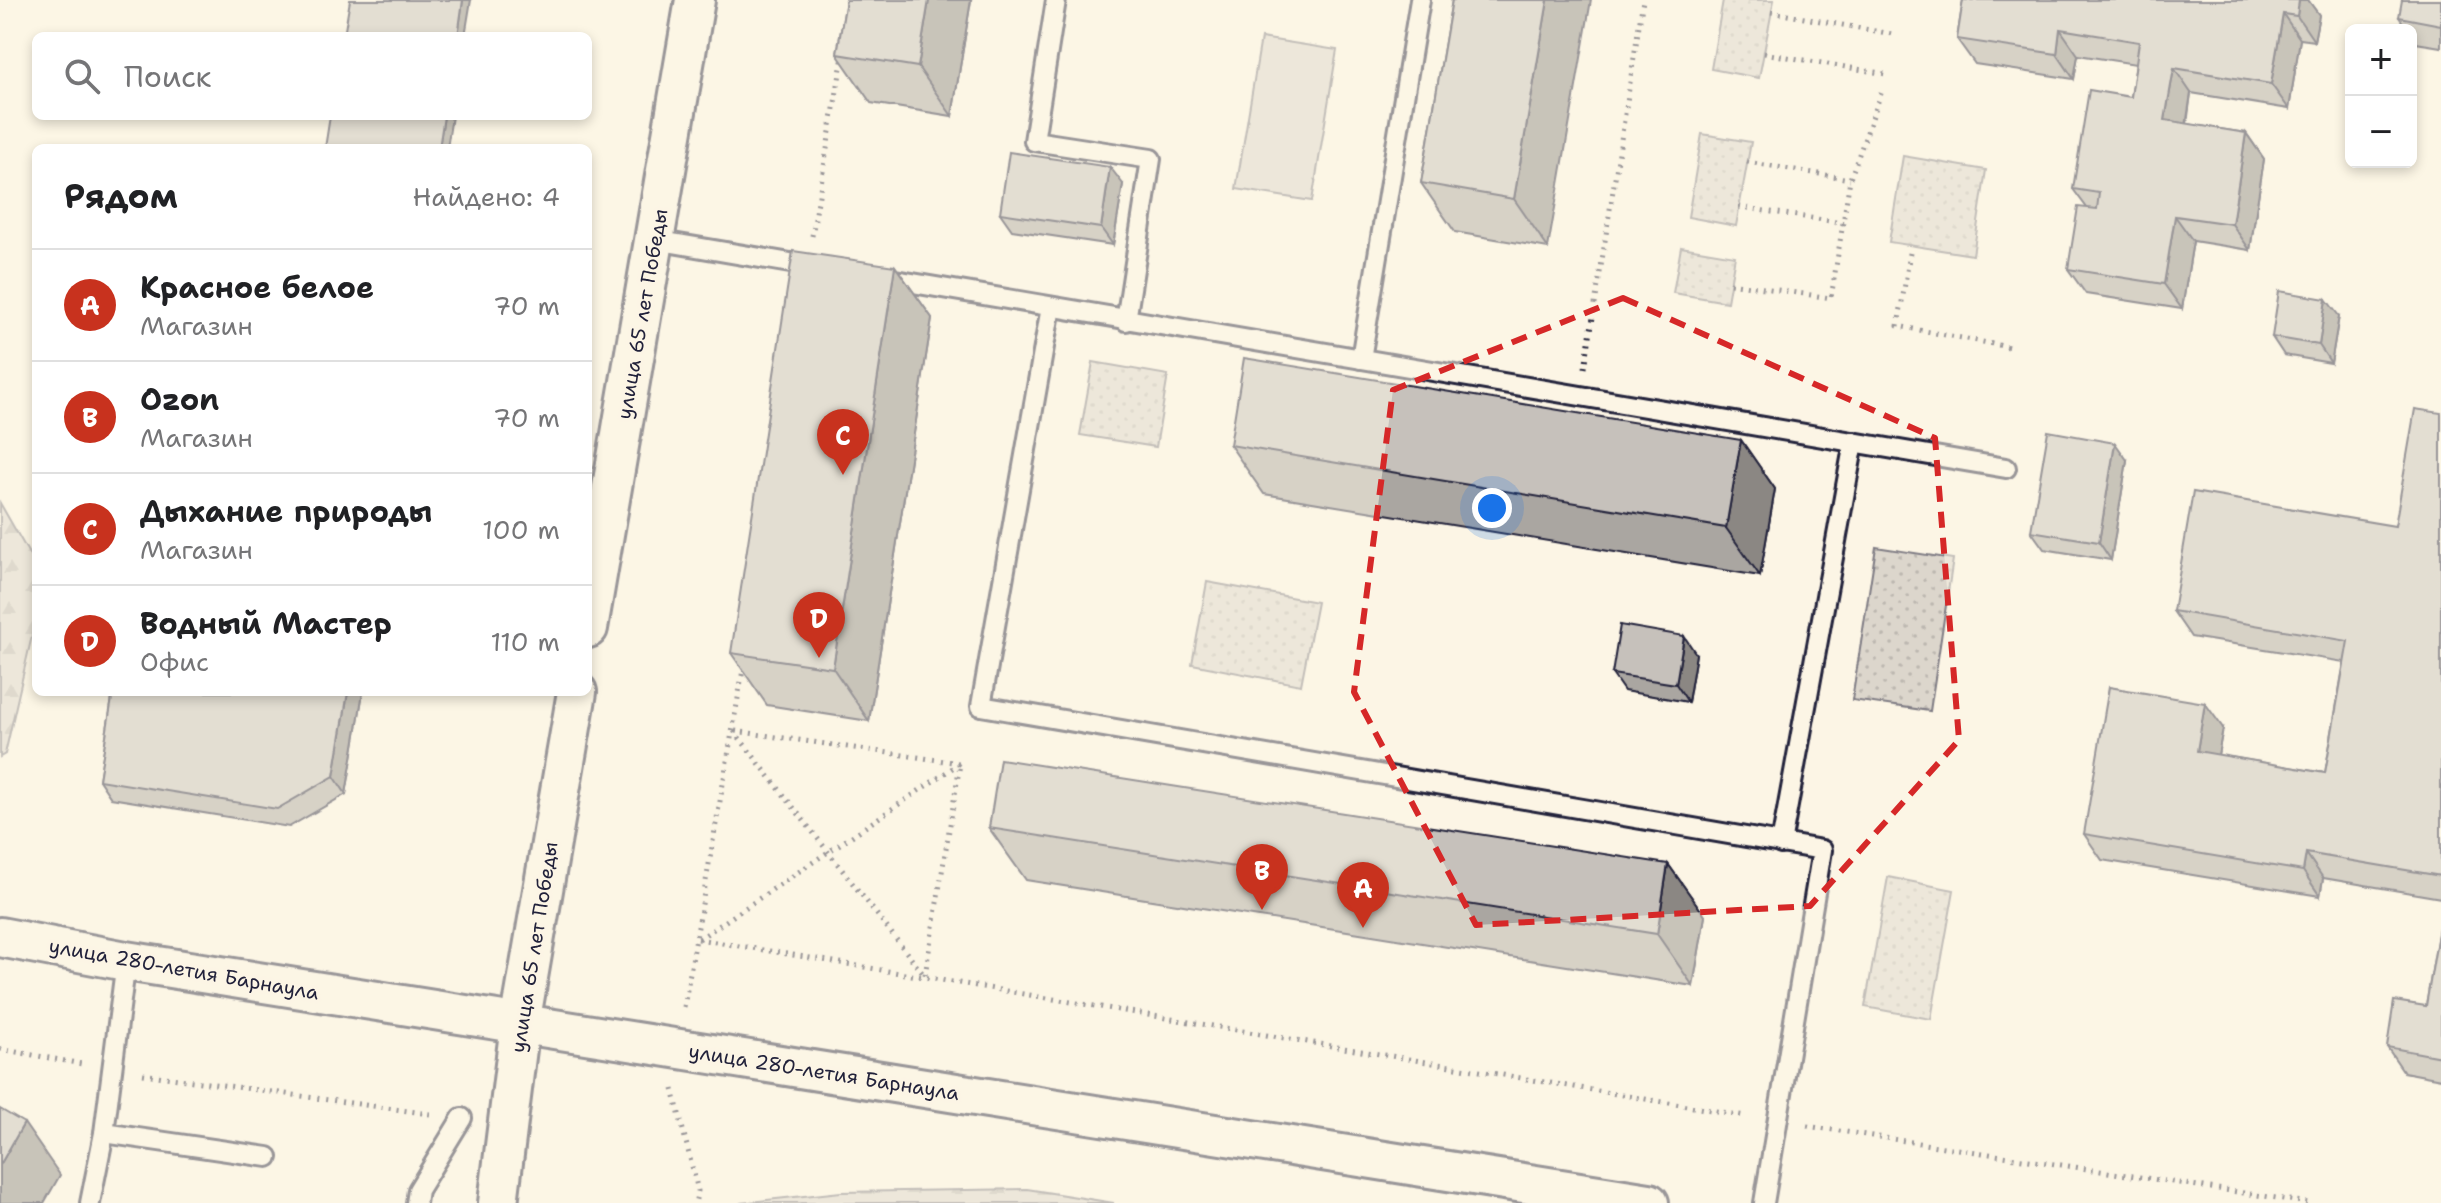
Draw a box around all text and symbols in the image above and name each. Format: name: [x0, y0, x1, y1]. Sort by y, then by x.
map controls: [2345, 24, 2417, 168]
button: +: [2345, 24, 2417, 96]
search box: [32, 32, 592, 120]
icon: search: [60, 54, 104, 98]
text: Поиск: [124, 56, 212, 97]
button: −: [2345, 96, 2417, 168]
text: Рядом: [64, 173, 178, 219]
text: Найдено: 4: [413, 179, 560, 214]
street label: улица 65 лет Победы: [611, 207, 673, 421]
text: Красное белое: [140, 267, 374, 308]
text: A: [80, 288, 100, 323]
text: 70 m: [493, 288, 560, 323]
text: Магазин: [140, 308, 253, 343]
text: Ozon: [140, 379, 219, 420]
text: B: [82, 400, 98, 435]
text: 70 m: [493, 400, 560, 435]
pin: C: [817, 409, 869, 475]
text: Магазин: [140, 420, 253, 455]
your location: [1472, 488, 1512, 528]
text: Дыхание природы: [140, 491, 432, 532]
text: C: [82, 512, 98, 547]
text: 100 m: [482, 512, 560, 547]
text: Магазин: [140, 532, 253, 567]
pin: D: [793, 592, 845, 658]
text: Водный Мастер: [140, 603, 392, 644]
text: D: [81, 624, 99, 659]
text: 110 m: [490, 624, 560, 659]
text: Офис: [140, 644, 209, 679]
street label: улица 65 лет Победы: [504, 840, 564, 1054]
pin: B: [1236, 844, 1288, 910]
pin: A: [1337, 862, 1389, 928]
street label: улица 280-летия Барнаула: [47, 932, 322, 1006]
street label: улица 280-летия Барнаула: [687, 1038, 962, 1106]

